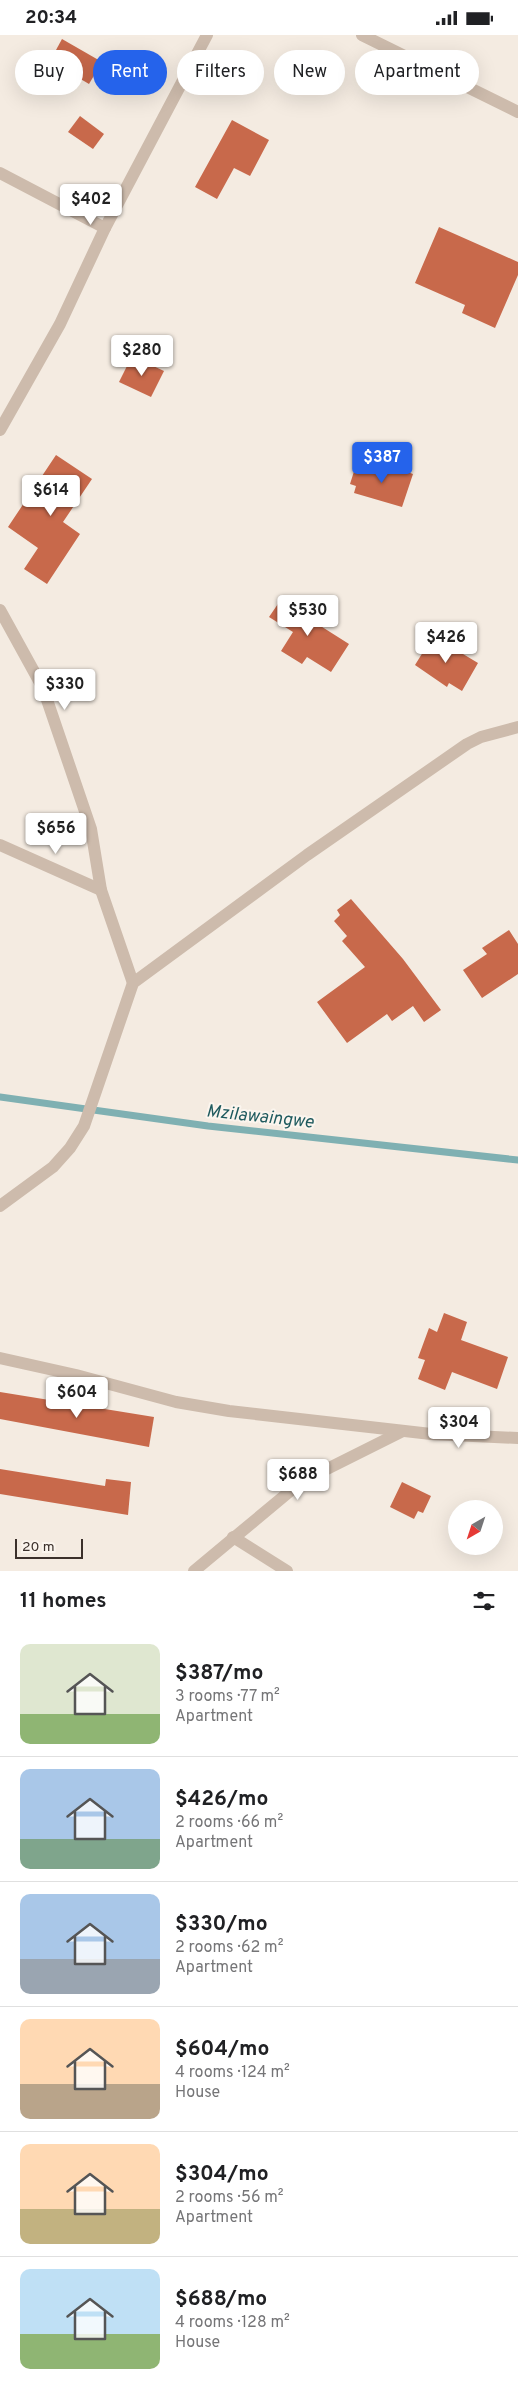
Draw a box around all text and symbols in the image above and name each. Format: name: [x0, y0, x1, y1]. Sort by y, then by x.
text: 20:34: [25, 6, 77, 30]
chip: Buy: [15, 50, 83, 95]
chip: Rent: [93, 50, 167, 95]
chip: Filters: [177, 50, 264, 95]
chip: New: [274, 50, 345, 95]
chip: Apartment: [355, 50, 479, 95]
pin: $402: [61, 183, 121, 226]
text: $402: [71, 190, 111, 210]
pin: $280: [112, 335, 172, 377]
text: $280: [122, 341, 162, 361]
pin: $387: [352, 441, 412, 484]
text: $387: [363, 448, 401, 468]
pin: $614: [21, 475, 81, 517]
text: $614: [33, 481, 69, 501]
pin: $530: [278, 595, 338, 637]
text: $530: [288, 601, 328, 621]
pin: $426: [416, 621, 476, 664]
text: $426: [426, 628, 466, 648]
pin: $330: [35, 669, 95, 711]
text: $330: [45, 675, 85, 695]
pin: $656: [26, 813, 86, 855]
text: $656: [36, 819, 76, 839]
water label: Mzilawaingwe: [205, 1100, 315, 1135]
pin: $604: [47, 1377, 107, 1419]
text: $604: [57, 1383, 97, 1403]
pin: $304: [429, 1407, 489, 1449]
text: $304: [439, 1413, 479, 1433]
pin: $688: [268, 1459, 328, 1501]
text: $688: [278, 1465, 318, 1485]
north arrow: [448, 1500, 502, 1555]
map controls: [448, 1500, 503, 1555]
scale bar: [15, 1536, 82, 1559]
text: 20 m: [22, 1539, 55, 1556]
icon: filters: [470, 1587, 498, 1615]
text: 11 homes: [20, 1588, 107, 1615]
text: $387/mo: [175, 1660, 263, 1687]
icon: home: [60, 1664, 120, 1724]
text: 3 rooms · 77 m²: [175, 1687, 280, 1707]
text: Apartment: [175, 1707, 253, 1727]
text: $426/mo: [175, 1786, 268, 1813]
icon: home: [60, 1789, 120, 1849]
text: 2 rooms · 66 m²: [175, 1813, 283, 1833]
text: Apartment: [175, 1833, 253, 1853]
text: $330/mo: [175, 1911, 268, 1938]
icon: home: [60, 1914, 120, 1974]
text: 2 rooms · 62 m²: [175, 1938, 283, 1958]
text: Apartment: [175, 1958, 253, 1978]
text: $604/mo: [175, 2036, 269, 2063]
icon: home: [60, 2039, 120, 2099]
text: 4 rooms · 124 m²: [175, 2063, 290, 2083]
text: House: [175, 2083, 220, 2103]
text: $304/mo: [175, 2161, 269, 2188]
icon: home: [60, 2164, 120, 2224]
text: 2 rooms · 56 m²: [175, 2188, 284, 2208]
text: Apartment: [175, 2208, 253, 2228]
text: $688/mo: [175, 2286, 267, 2313]
icon: home: [60, 2289, 120, 2349]
text: 4 rooms · 128 m²: [175, 2313, 290, 2333]
text: House: [175, 2333, 220, 2353]

